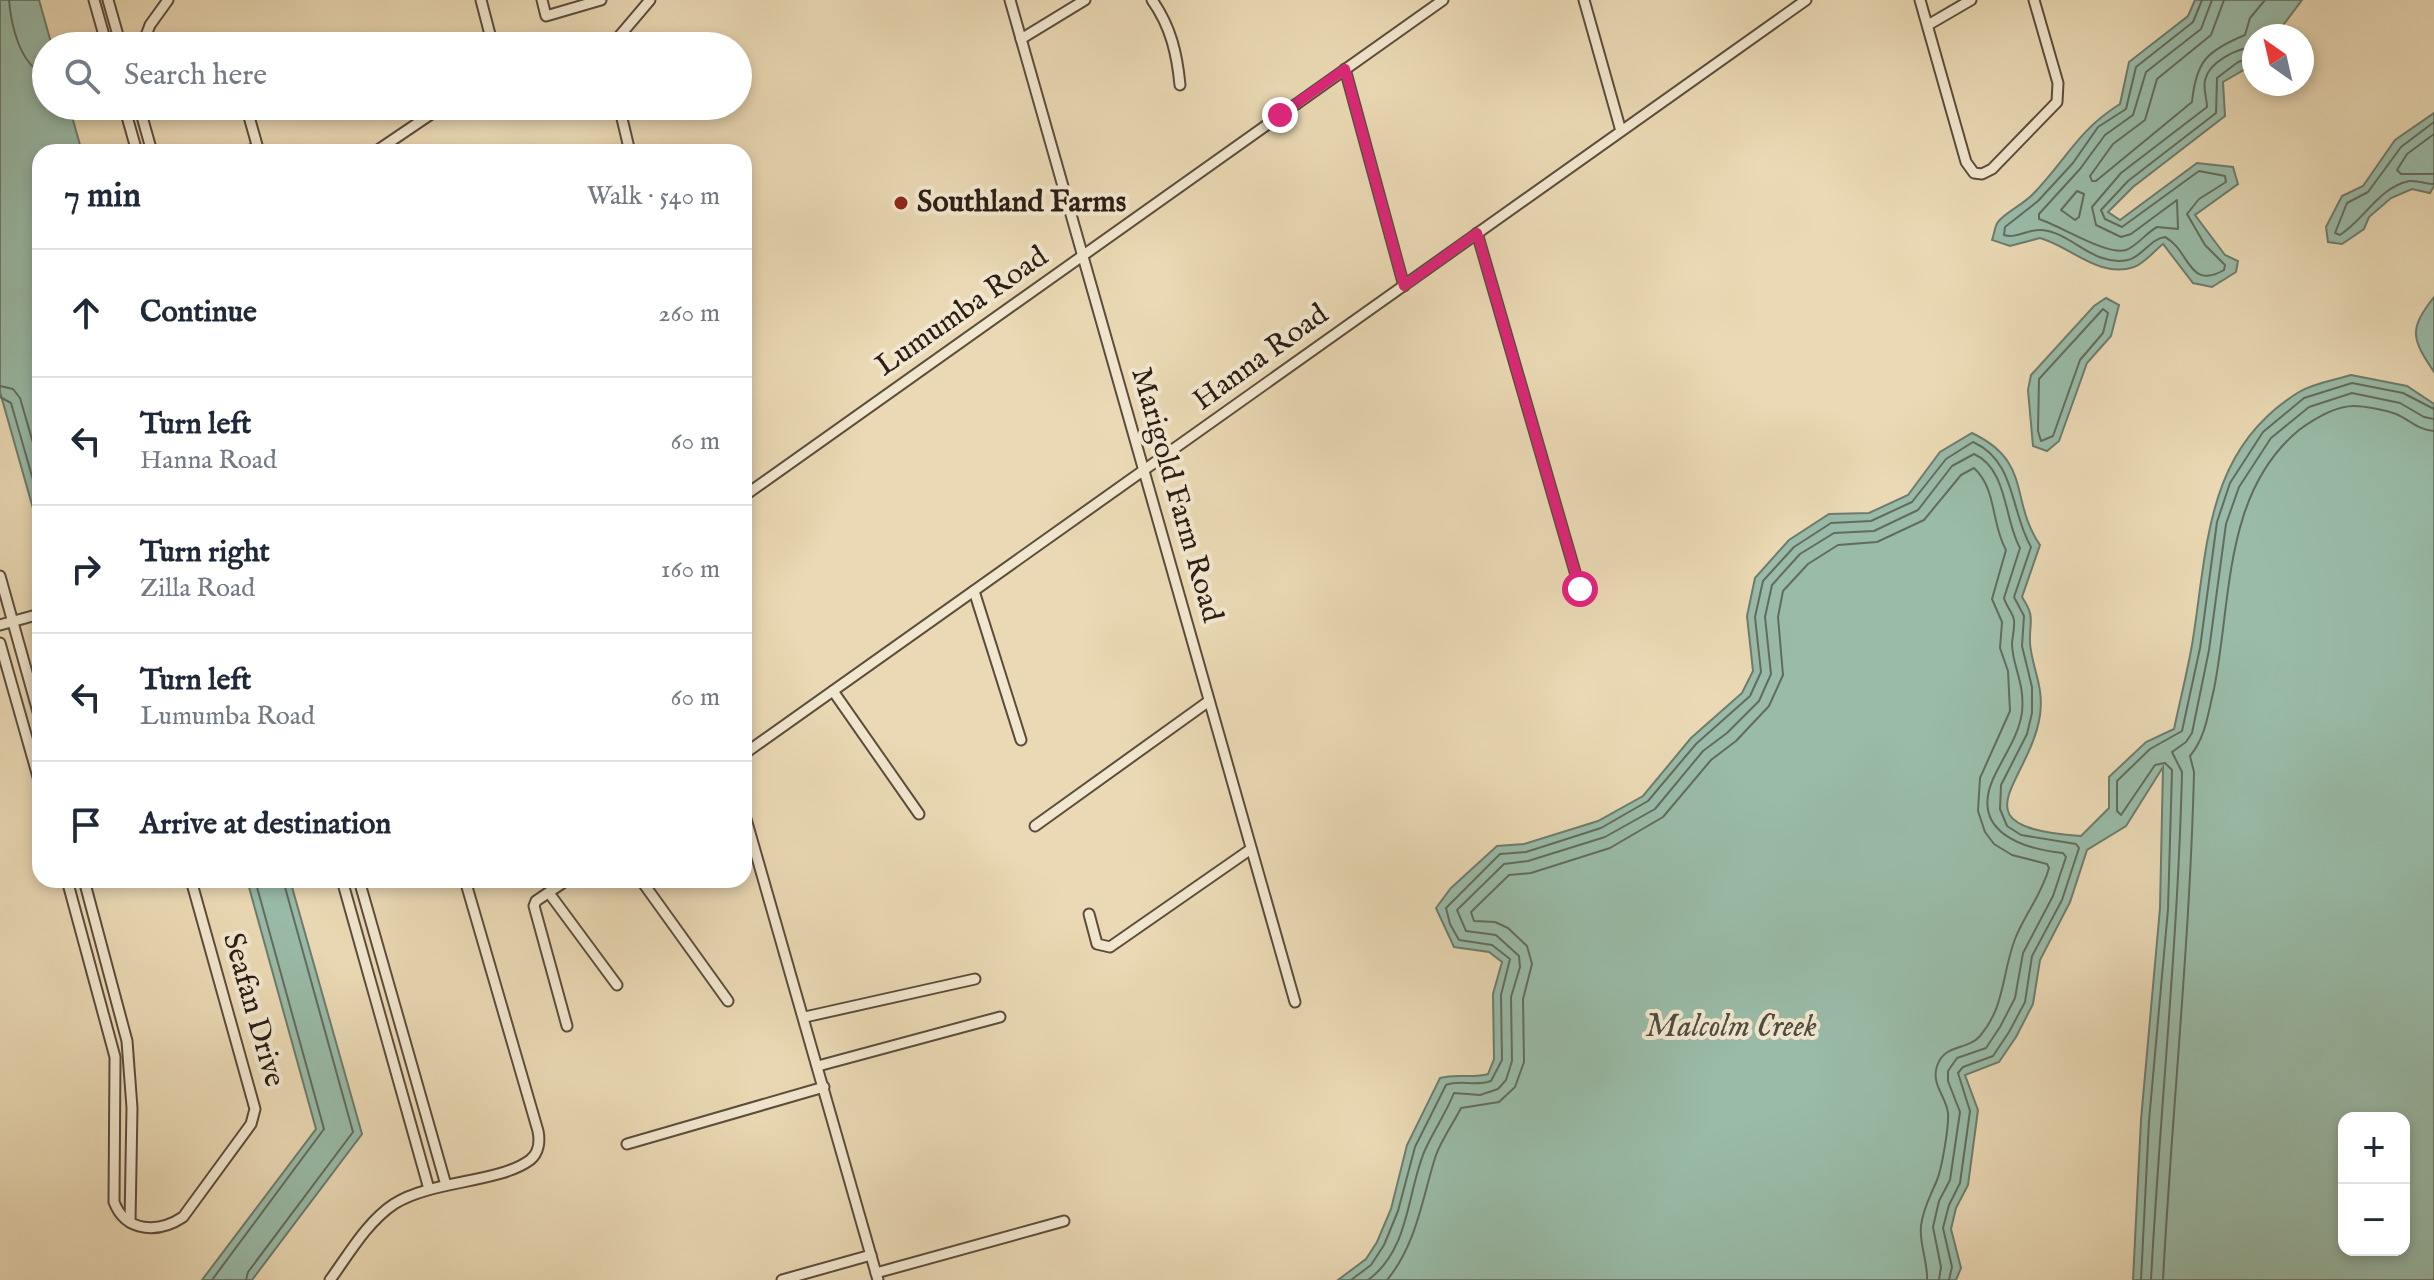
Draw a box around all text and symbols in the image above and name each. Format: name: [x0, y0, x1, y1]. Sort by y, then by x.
north arrow: [2242, 24, 2314, 96]
search box: [32, 32, 752, 120]
icon: search: [60, 54, 104, 98]
text: Search here: [124, 57, 267, 95]
route end: [1262, 97, 1298, 133]
text: 7 min: [64, 175, 141, 218]
text: Walk · 540 m: [587, 180, 720, 213]
place label: Southland Farms: [917, 184, 1126, 222]
marker: Southland Farms: [892, 194, 910, 212]
street label: Lumumba Road: [868, 238, 1056, 385]
icon: ahead: [64, 291, 108, 335]
text: Continue: [140, 294, 257, 332]
street label: Hanna Road: [1186, 296, 1337, 420]
text: 260 m: [658, 297, 720, 330]
street label: Marigold Farm Road: [1121, 363, 1231, 628]
text: Turn left: [140, 406, 251, 444]
icon: left: [64, 419, 108, 463]
text: 60 m: [671, 425, 720, 458]
text: Hanna Road: [140, 444, 277, 477]
text: Turn right: [140, 534, 270, 572]
icon: right: [64, 547, 108, 591]
text: 160 m: [661, 553, 720, 586]
route start: [1562, 571, 1598, 607]
text: Zilla Road: [140, 572, 255, 605]
text: Turn left: [140, 662, 251, 700]
icon: left: [64, 675, 108, 719]
text: 60 m: [671, 681, 720, 714]
text: Lumumba Road: [140, 700, 315, 733]
icon: arrive: [64, 803, 108, 847]
text: Arrive at destination: [140, 806, 391, 844]
street label: Seafan Drive: [213, 929, 293, 1091]
water label: Malcolm Creek: [1645, 1007, 1817, 1048]
map controls: [2338, 1112, 2410, 1256]
button: +: [2338, 1112, 2410, 1184]
button: −: [2338, 1184, 2410, 1256]

